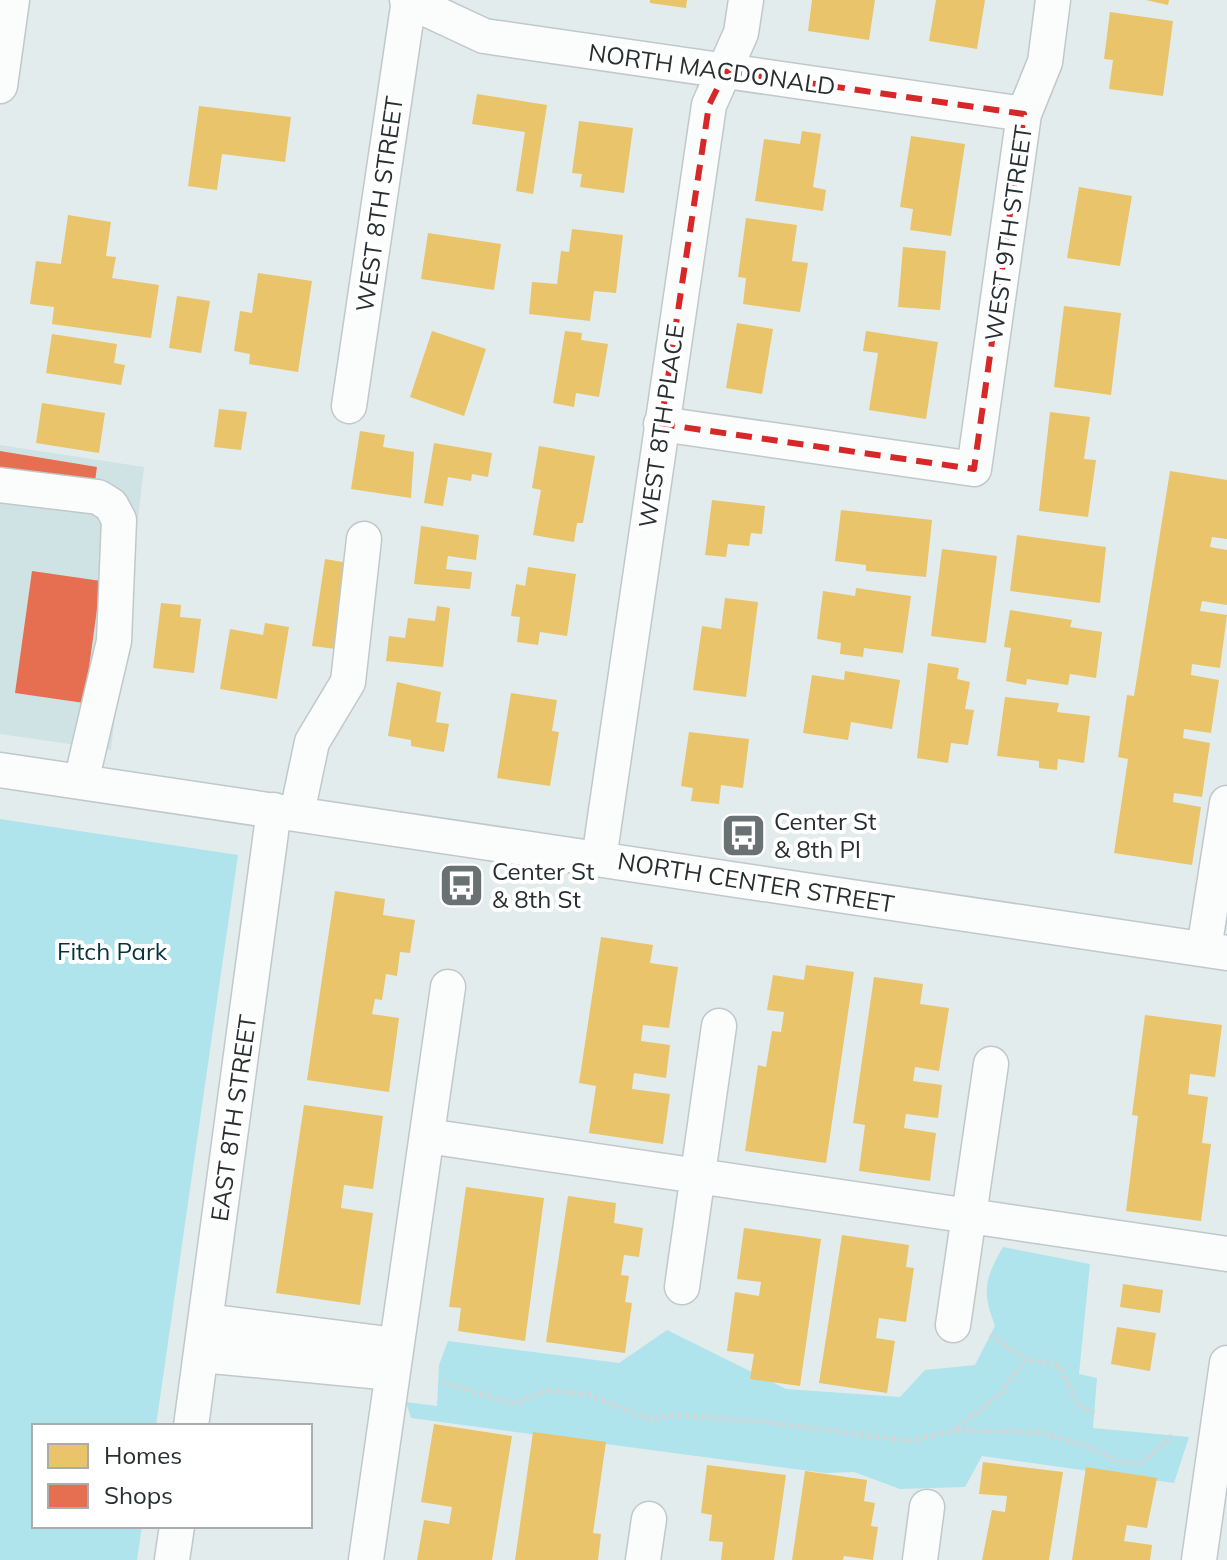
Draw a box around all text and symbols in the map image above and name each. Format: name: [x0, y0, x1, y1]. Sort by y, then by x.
street label: NORTH MACDONALD: [587, 37, 837, 101]
street label: WEST 8TH STREET: [349, 94, 409, 314]
street label: WEST 9TH STREET: [978, 123, 1038, 343]
street label: WEST 8TH PLACE: [632, 322, 690, 530]
place label: Center St & 8th Pl: [774, 806, 876, 864]
bus stop icon: Center St & 8th Pl: [719, 811, 767, 859]
street label: NORTH CENTER STREET: [615, 845, 897, 919]
place label: Center St & 8th St: [492, 856, 594, 914]
bus stop icon: Center St & 8th St: [437, 861, 485, 909]
park label: Fitch Park: [57, 936, 168, 966]
street label: EAST 8TH STREET: [204, 1012, 262, 1223]
legend: [32, 1424, 312, 1528]
text: Homes: [104, 1440, 182, 1470]
text: Shops: [104, 1480, 173, 1510]

